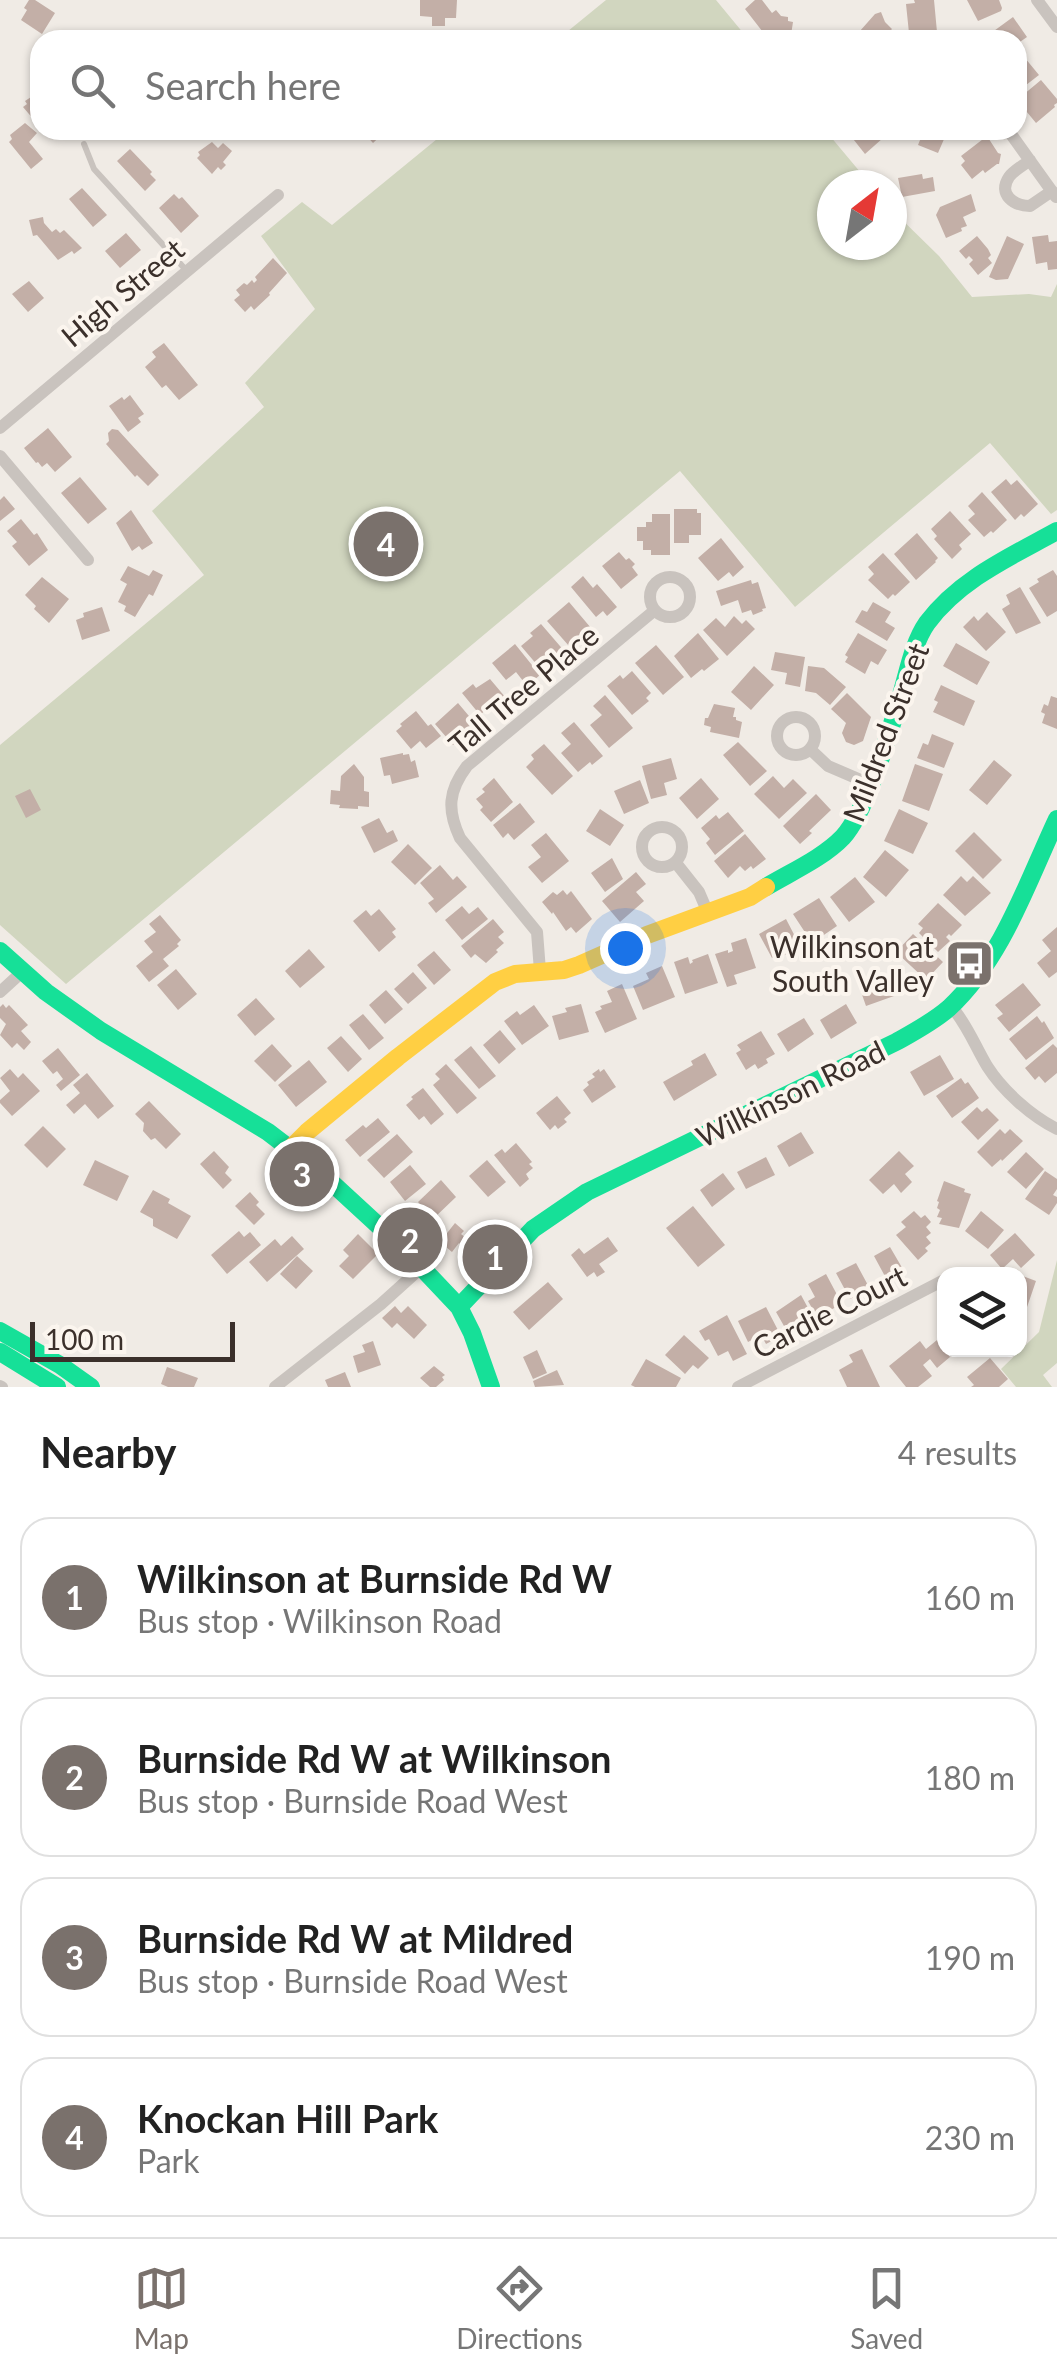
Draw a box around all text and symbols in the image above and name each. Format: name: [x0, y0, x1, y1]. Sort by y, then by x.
search box: [30, 30, 1027, 140]
icon: search: [65, 58, 120, 113]
text: Search here: [145, 62, 341, 108]
north arrow: [817, 170, 907, 260]
street label: High Street: [53, 230, 191, 354]
pin: 4: [354, 506, 418, 582]
street label: Tall Tree Place: [441, 616, 605, 762]
street label: Mildred Street: [834, 637, 936, 826]
your location: [600, 923, 651, 974]
place label: Wilkinson at South Valley: [770, 928, 935, 998]
bus stop icon: Wilkinson at South Valley: [943, 937, 995, 989]
street label: Wilkinson Road: [690, 1032, 890, 1154]
pin: 3: [270, 1136, 334, 1212]
pin: 2: [378, 1202, 442, 1278]
pin: 1: [462, 1220, 528, 1294]
street label: Cardie Court: [746, 1257, 912, 1365]
map controls: [937, 1267, 1027, 1357]
button: layers: [937, 1267, 1027, 1357]
scale bar: [30, 1317, 235, 1362]
text: 100 m: [45, 1322, 124, 1356]
text: Nearby: [40, 1427, 177, 1477]
text: 4 results: [898, 1433, 1017, 1472]
text: Wilkinson at Burnside Rd W: [137, 1555, 612, 1601]
text: 1: [65, 1578, 84, 1617]
text: 160 m: [925, 1578, 1015, 1617]
text: Bus stop · Wilkinson Road: [137, 1601, 502, 1640]
text: Burnside Rd W at Wilkinson: [137, 1735, 611, 1781]
text: 2: [65, 1758, 84, 1797]
text: 180 m: [925, 1758, 1015, 1797]
text: Bus stop · Burnside Road West: [137, 1781, 568, 1820]
text: Burnside Rd W at Mildred: [137, 1915, 573, 1961]
text: 3: [65, 1938, 84, 1977]
text: 190 m: [925, 1938, 1015, 1977]
text: Bus stop · Burnside Road West: [137, 1961, 568, 2000]
text: Knockan Hill Park: [137, 2095, 438, 2141]
text: 4: [65, 2118, 84, 2157]
text: 230 m: [925, 2118, 1015, 2157]
text: Park: [137, 2141, 200, 2180]
tab: Map: [134, 2261, 189, 2355]
tab: Directions: [456, 2261, 583, 2355]
tab: Saved: [850, 2261, 923, 2355]

